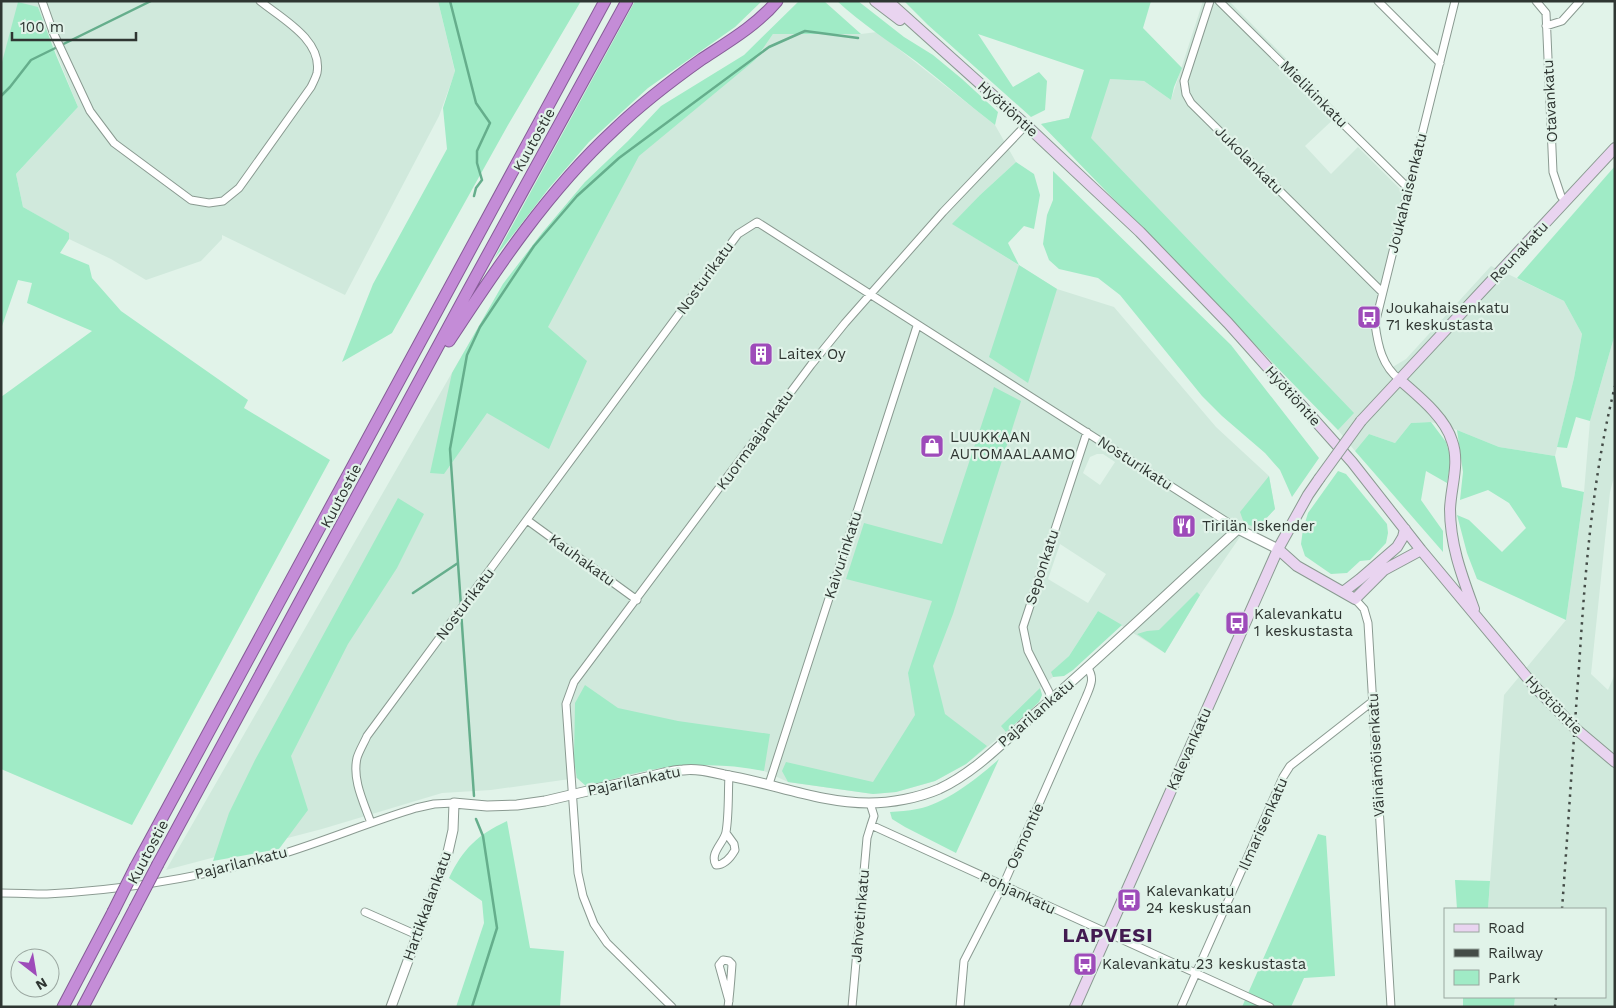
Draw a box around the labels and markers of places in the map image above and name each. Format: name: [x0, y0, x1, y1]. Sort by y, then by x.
place label: Joukahaisenkatu 71 keskustasta: [1386, 299, 1509, 334]
bus stop icon: Joukahaisenkatu 71 keskustasta: [1356, 304, 1382, 330]
building icon: Laitex Oy: [748, 341, 774, 367]
place label: Laitex Oy: [778, 345, 846, 363]
place label: LUUKKAAN AUTOMAALAAMO: [950, 428, 1076, 463]
shop icon: LUUKKAAN AUTOMAALAAMO: [919, 433, 945, 459]
restaurant icon: Tirilän Iskender: [1171, 513, 1197, 539]
place label: Tirilän Iskender: [1202, 517, 1315, 535]
place label: Kalevankatu 1 keskustasta: [1254, 605, 1353, 640]
bus stop icon: Kalevankatu 1 keskustasta: [1224, 610, 1250, 636]
place label: Kalevankatu 24 keskustaan: [1146, 882, 1252, 917]
bus stop icon: Kalevankatu 24 keskustaan: [1116, 887, 1142, 913]
bus stop icon: Kalevankatu 23 keskustasta: [1072, 951, 1098, 977]
place label: Kalevankatu 23 keskustasta: [1102, 955, 1307, 973]

